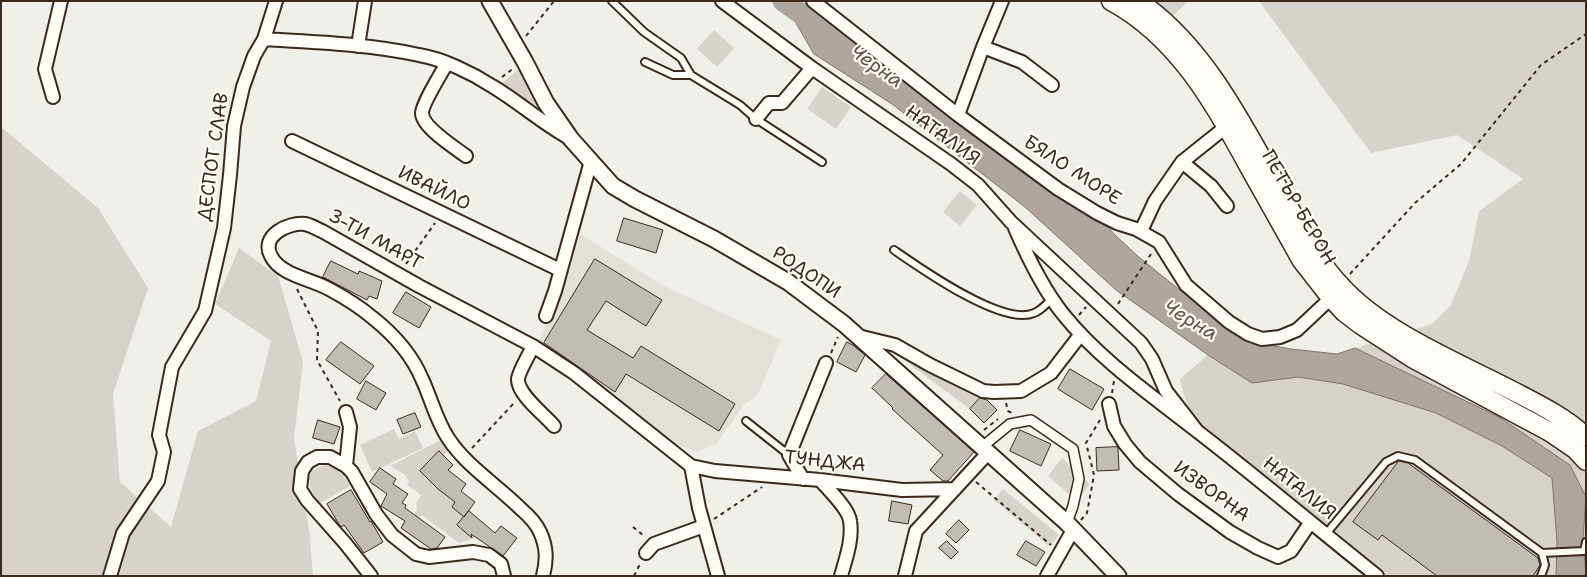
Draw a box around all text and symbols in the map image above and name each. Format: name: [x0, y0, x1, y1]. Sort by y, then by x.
water label: Черна: [845, 40, 907, 94]
street label: ДЕСПОТ СЛАВ: [194, 91, 234, 223]
street label: НАТАЛИЯ: [900, 101, 984, 171]
street label: БЯЛО МОРЕ: [1019, 131, 1125, 211]
street label: ПЕТЪР БЕРОН: [1256, 146, 1340, 270]
street label: ИВАЙЛО: [394, 162, 474, 216]
street label: 3-ТИ МАРТ: [324, 205, 426, 275]
street label: РОДОПИ: [767, 242, 845, 304]
water label: Черна: [1159, 296, 1221, 346]
street label: ТУНДЖА: [783, 446, 867, 478]
street label: НАТАЛИЯ: [1258, 453, 1340, 525]
street label: ИЗВОРНА: [1169, 457, 1253, 527]

